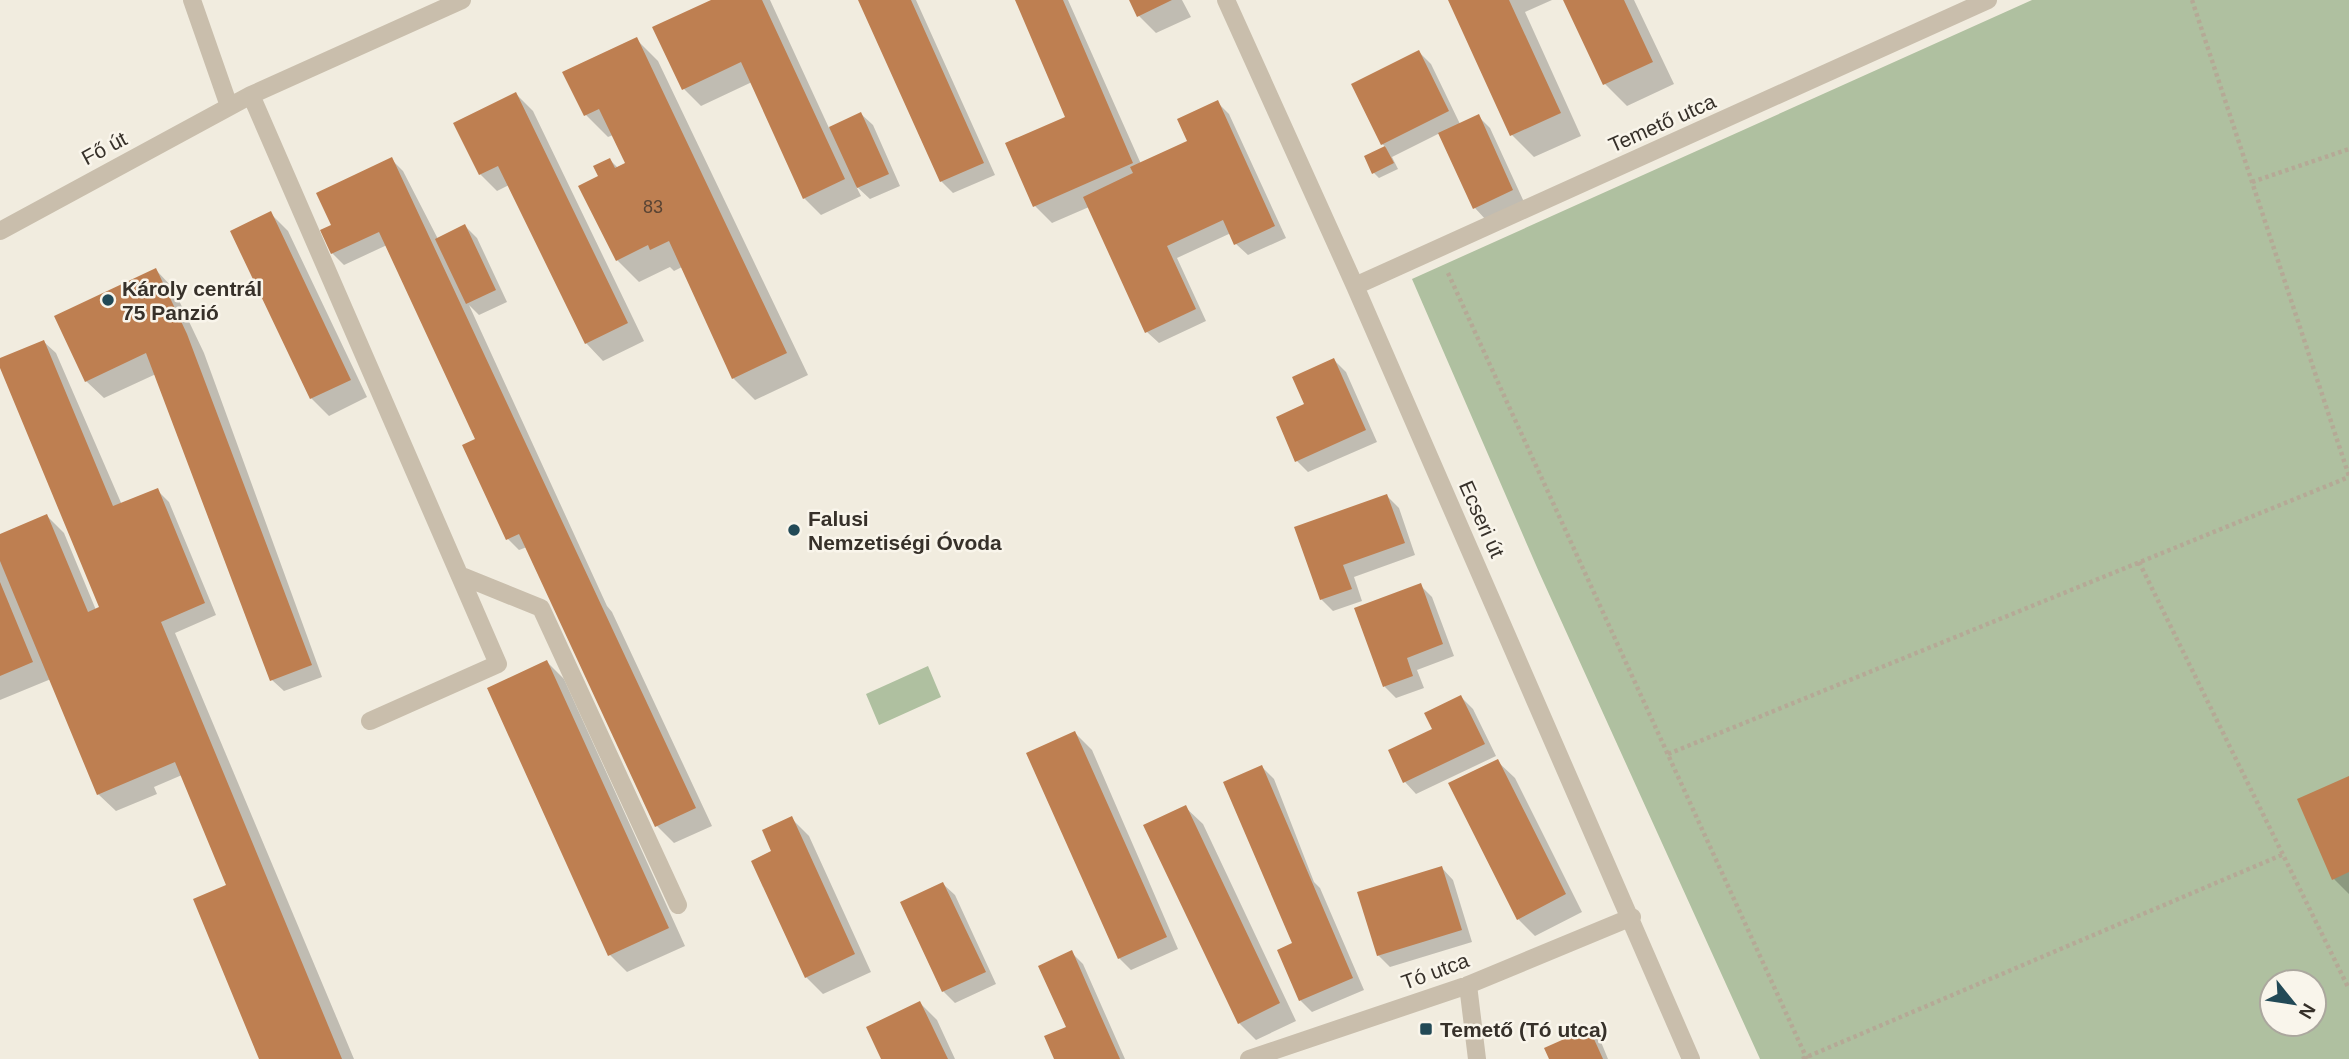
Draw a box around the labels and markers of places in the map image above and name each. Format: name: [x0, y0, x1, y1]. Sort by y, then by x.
place label: Károly centrál 75 Panzió: [122, 277, 262, 324]
marker: Károly centrál 75 Panzió: [100, 292, 116, 308]
place label: Falusi Nemzetiségi Óvoda: [808, 507, 1002, 554]
marker: Falusi Nemzetiségi Óvoda: [786, 522, 802, 538]
place label: Temető (Tó utca): [1440, 1018, 1608, 1041]
marker: Temető (Tó utca): [1418, 1021, 1434, 1037]

